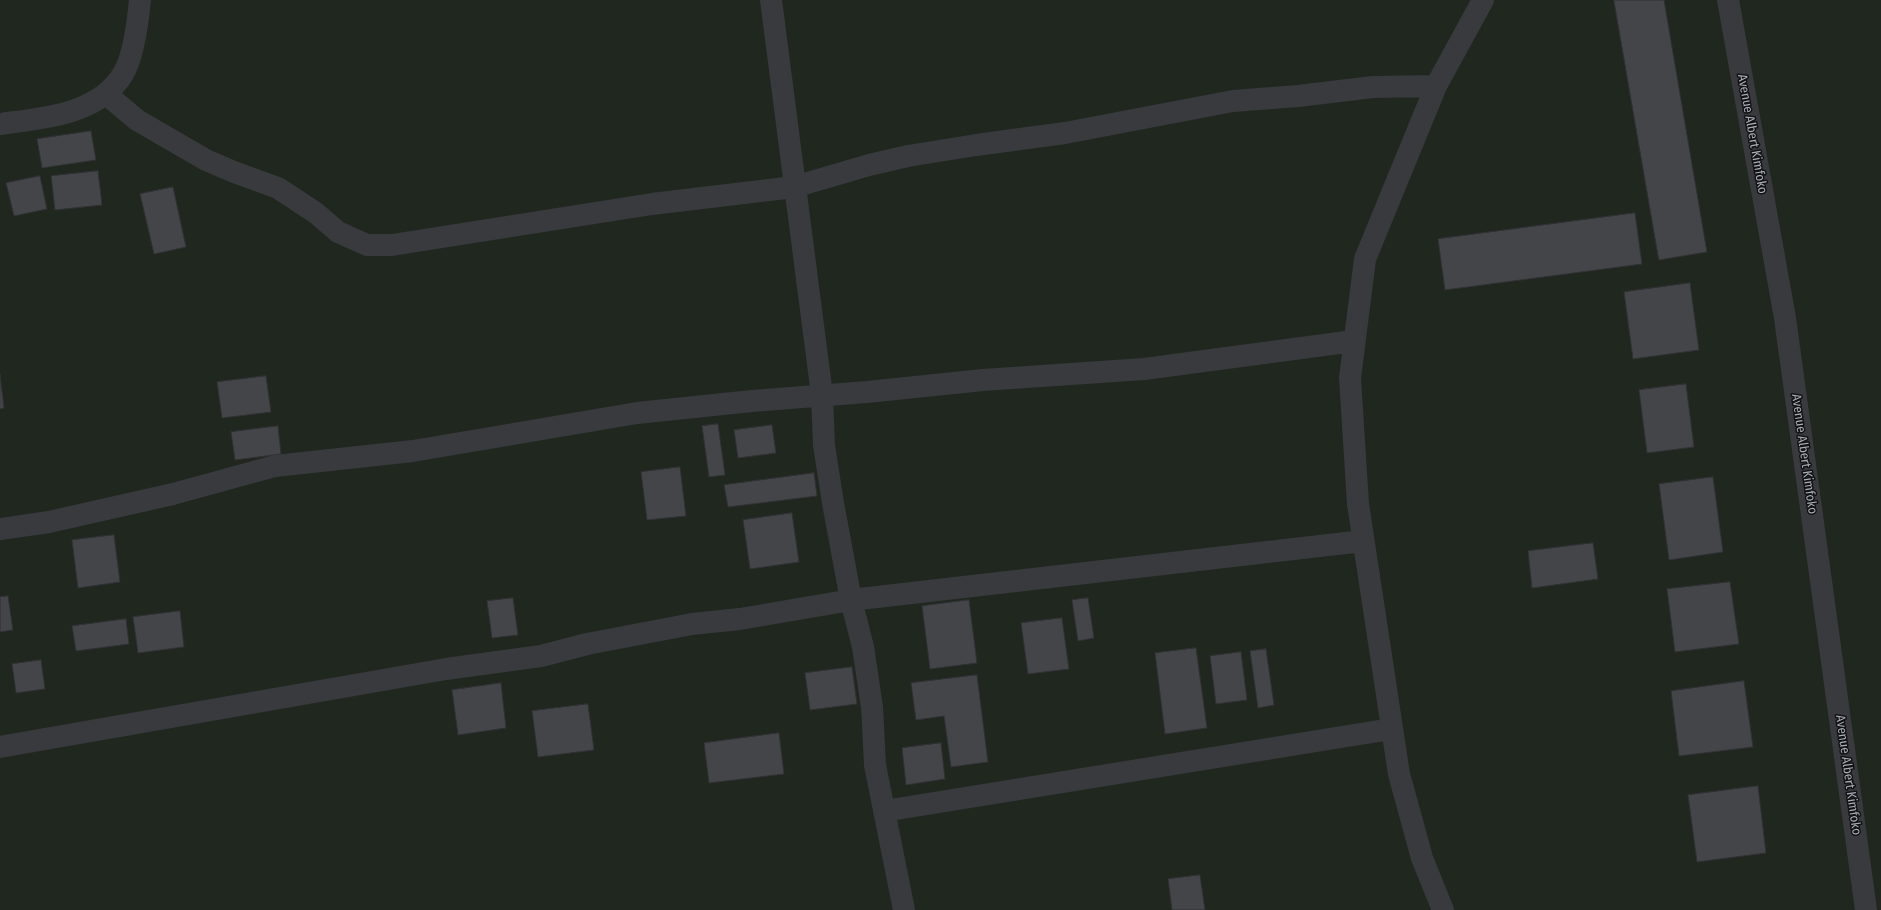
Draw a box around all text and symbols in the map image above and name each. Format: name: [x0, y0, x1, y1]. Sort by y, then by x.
street label: Avenue Albert Kimfoko: [1734, 73, 1770, 195]
street label: Avenue Albert Kimfoko: [1788, 393, 1820, 515]
street label: Avenue Albert Kimfoko: [1832, 714, 1864, 836]

